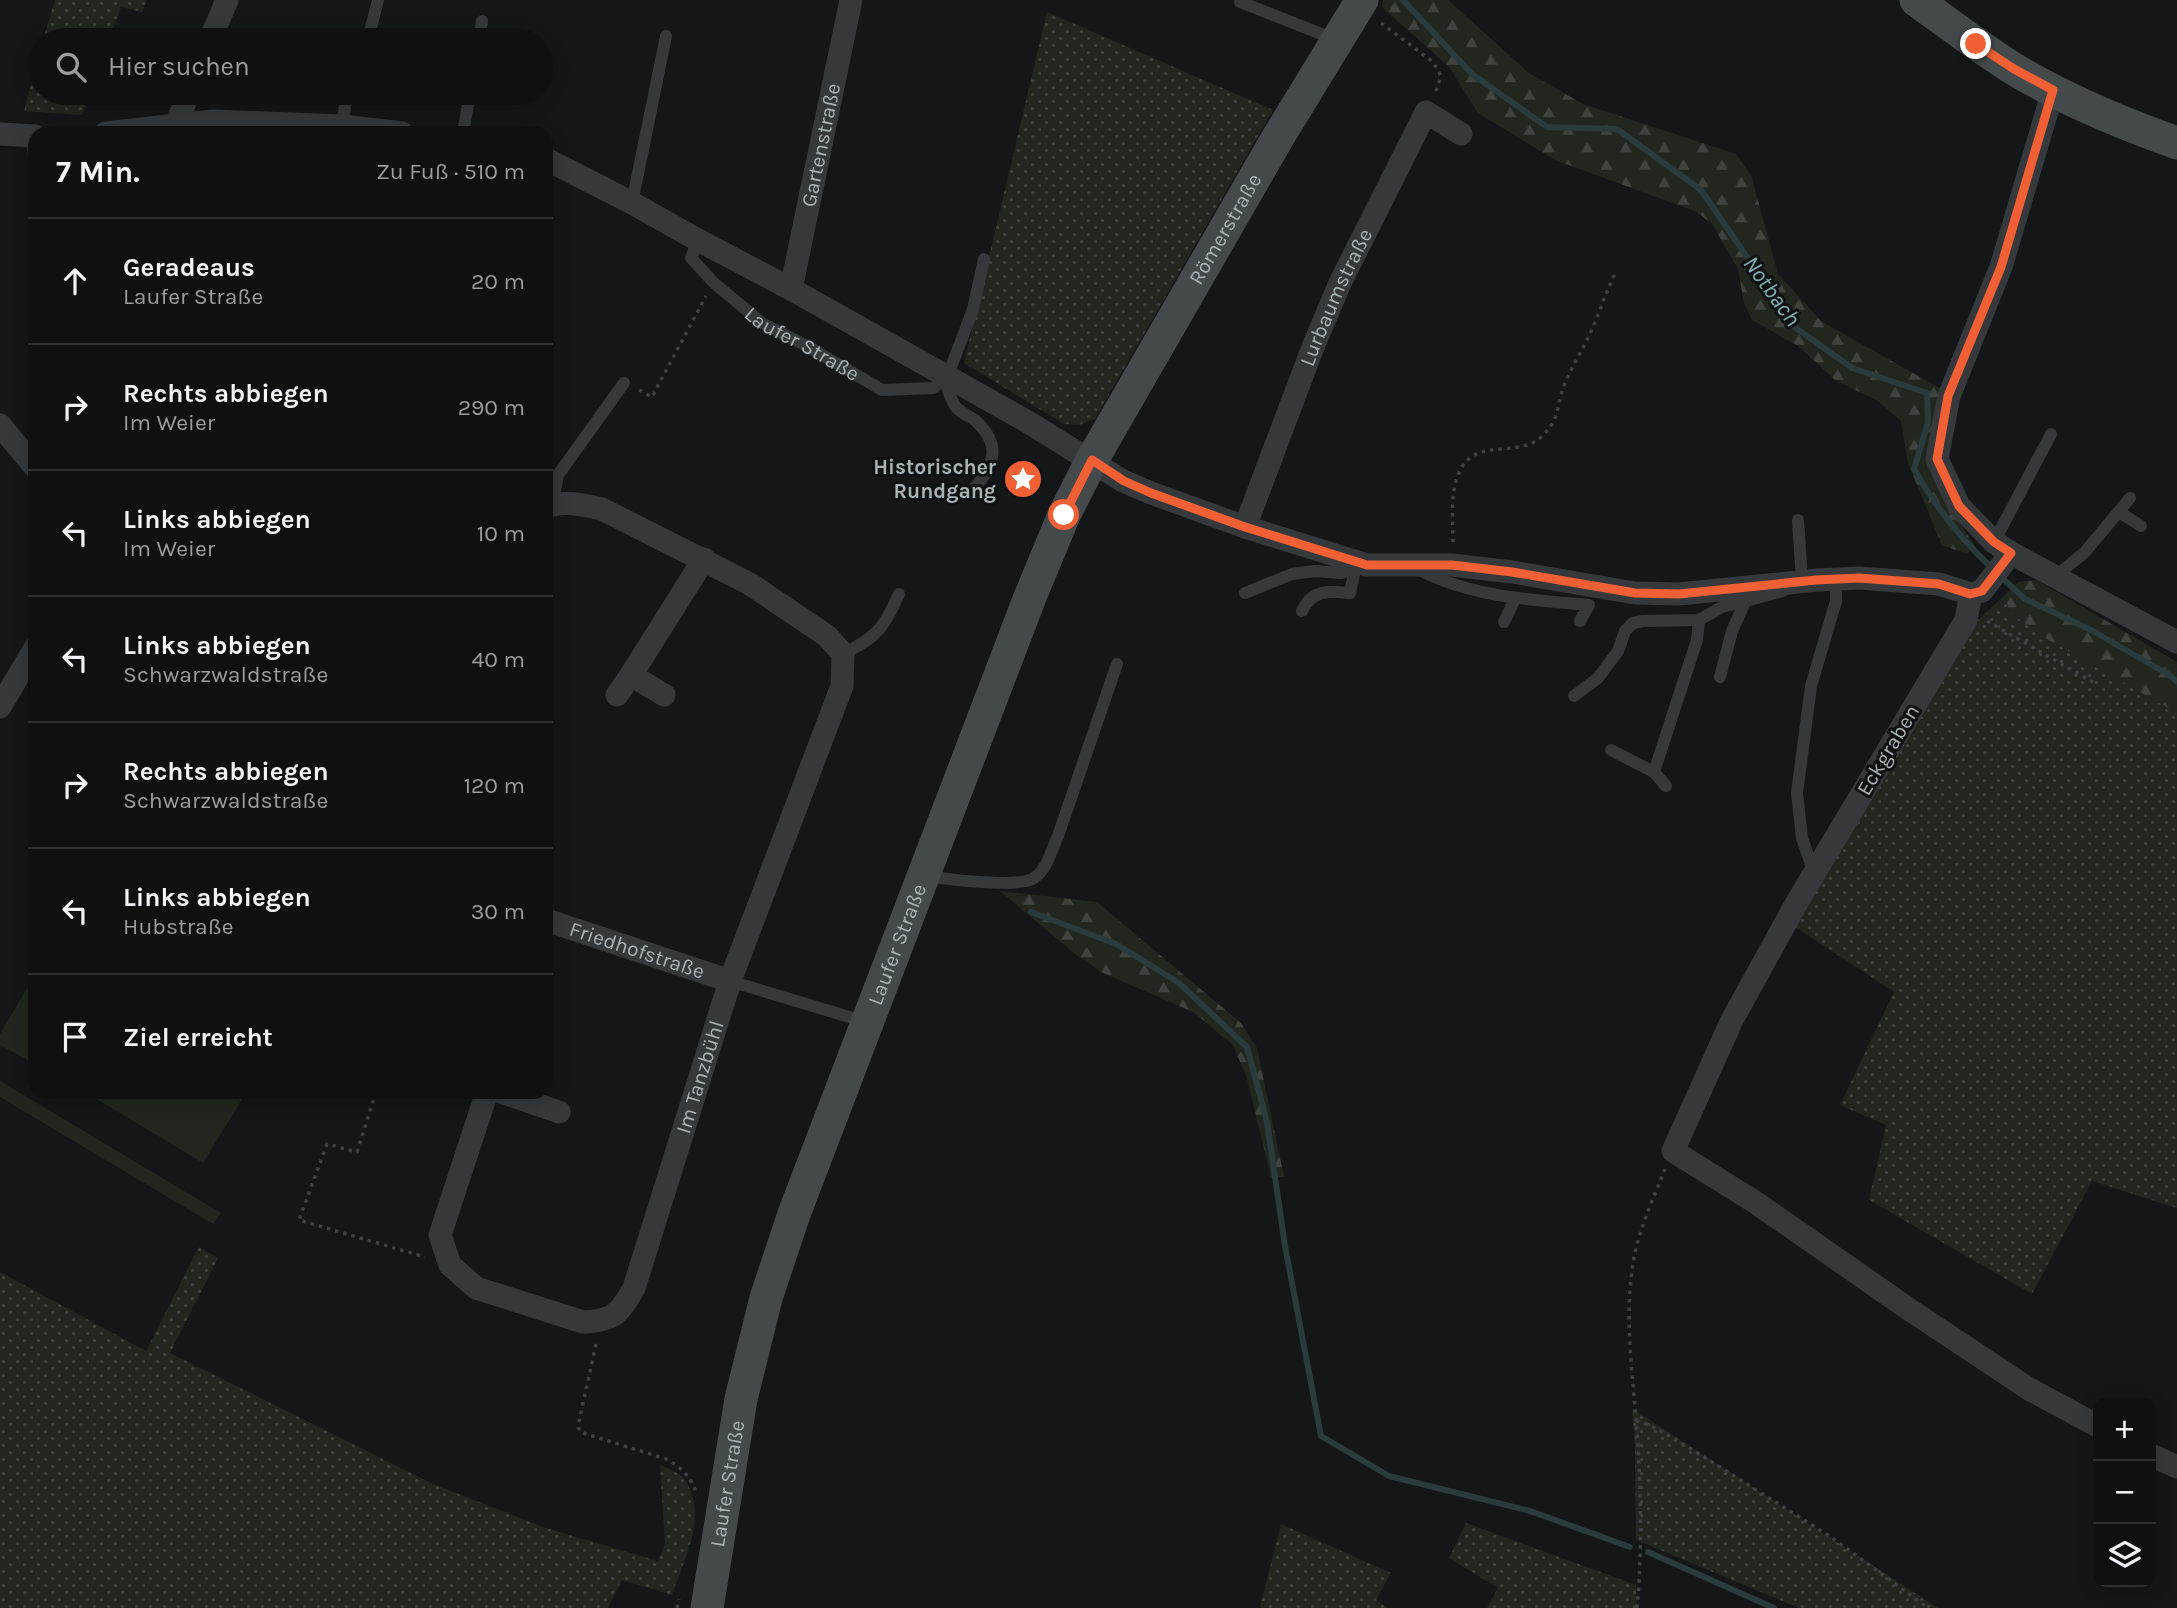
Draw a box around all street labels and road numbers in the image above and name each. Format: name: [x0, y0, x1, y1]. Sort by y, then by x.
street label: Gartenstraße: [796, 81, 845, 209]
street label: Römerstraße: [1184, 169, 1267, 289]
street label: Lurbaumstraße: [1295, 225, 1377, 370]
street label: Laufer Straße: [740, 302, 864, 386]
street label: Eckgraben: [1852, 700, 1924, 800]
street label: Laufer Straße: [863, 880, 931, 1009]
street label: Friedhofstraße: [567, 917, 708, 984]
street label: Im Tanzbühl: [671, 1018, 729, 1137]
street label: Laufer Straße: [705, 1418, 749, 1549]

